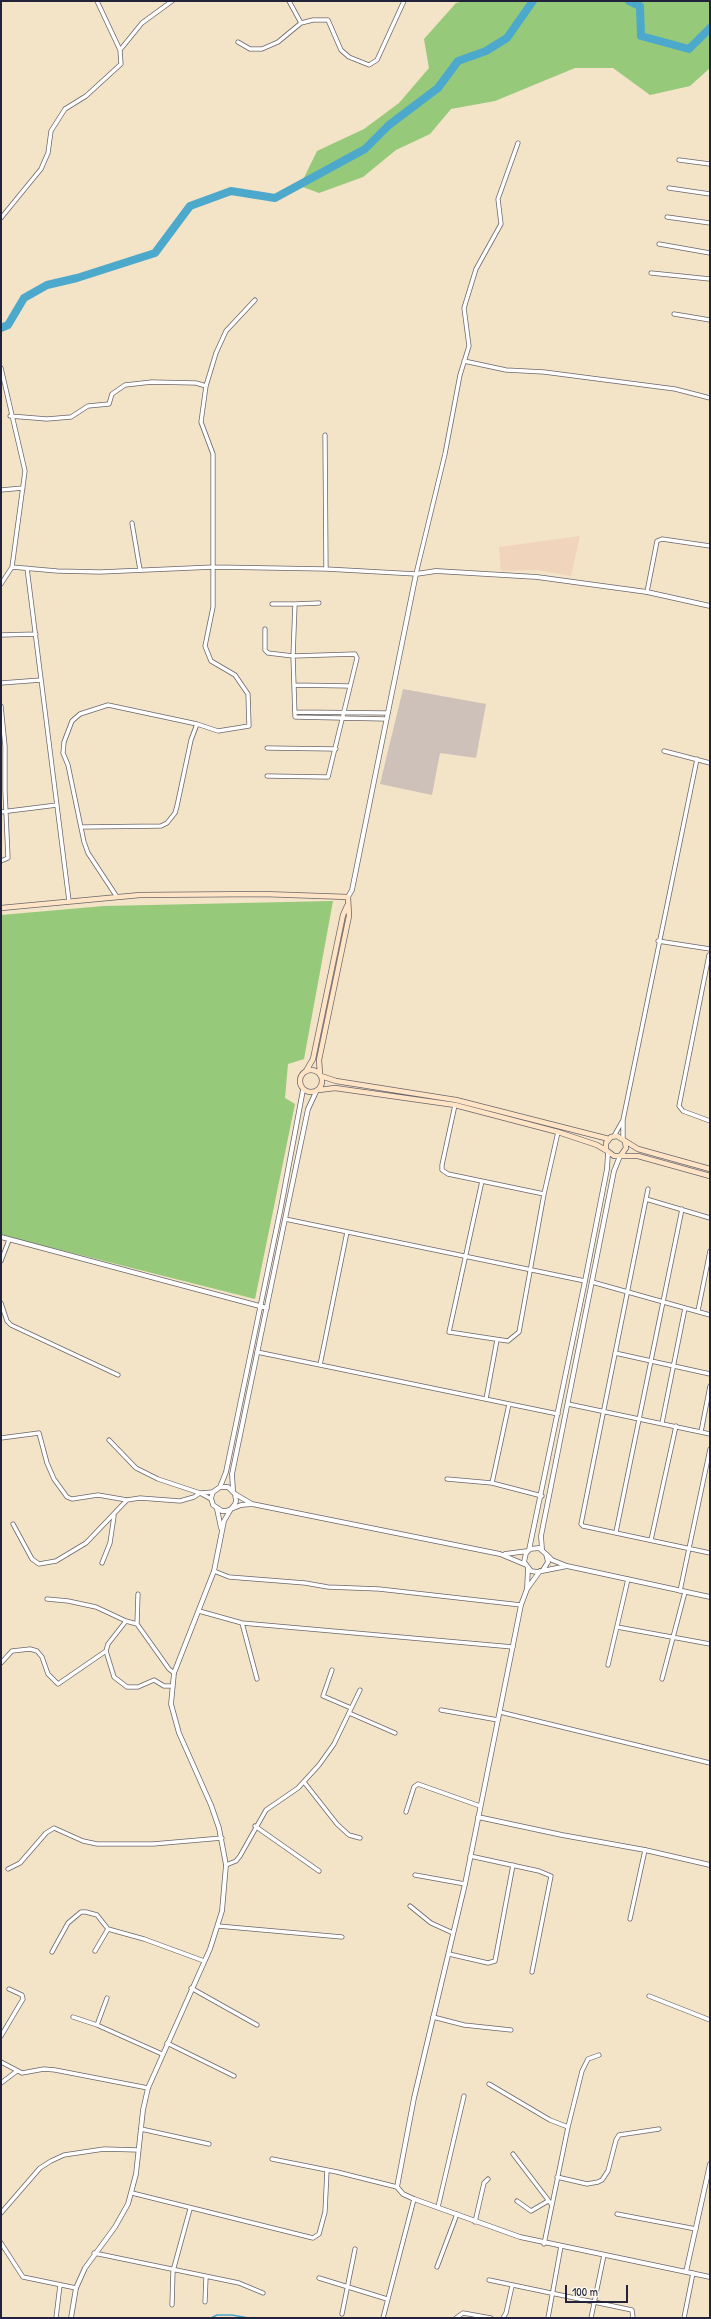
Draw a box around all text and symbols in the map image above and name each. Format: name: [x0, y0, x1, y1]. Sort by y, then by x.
scale bar: [567, 2277, 630, 2303]
text: 100 m: [572, 2283, 598, 2300]

